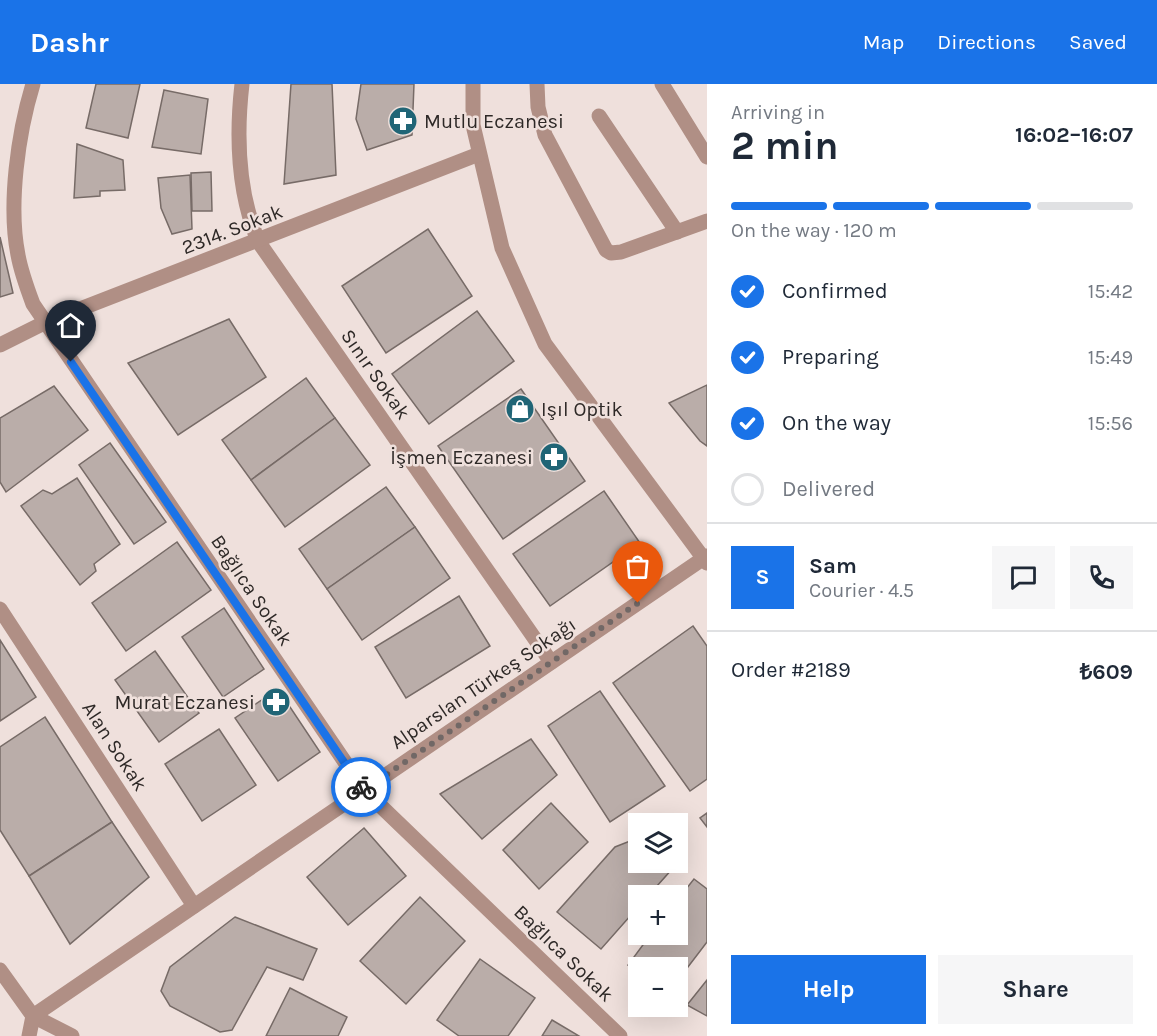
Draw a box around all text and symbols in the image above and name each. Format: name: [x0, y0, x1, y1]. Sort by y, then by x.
text: Dashr: [30, 26, 109, 59]
text: Map: [863, 30, 904, 54]
text: Directions: [937, 30, 1036, 54]
text: Saved: [1069, 30, 1127, 54]
text: Arriving in: [731, 101, 825, 124]
pharmacy icon: Mutlu Eczanesi: [387, 105, 419, 137]
place label: Mutlu Eczanesi: [424, 110, 564, 133]
text: 16:02–16:07: [1015, 122, 1133, 148]
text: 2 min: [731, 123, 839, 169]
street label: 2314. Sokak: [179, 200, 286, 259]
text: On the way · 120 m: [731, 219, 897, 242]
icon: check: [731, 275, 764, 308]
text: Confirmed: [782, 278, 888, 304]
text: 15:42: [1088, 280, 1133, 303]
pin: [45, 300, 96, 362]
icon: home: [54, 309, 87, 342]
street label: Sınır Sokak: [336, 325, 415, 424]
icon: check: [731, 341, 764, 374]
text: Preparing: [782, 344, 879, 370]
text: 15:49: [1088, 346, 1133, 369]
shop icon: Işıl Optik: [504, 393, 536, 425]
place label: Işıl Optik: [541, 398, 623, 421]
icon: check: [731, 407, 764, 440]
text: On the way: [782, 410, 891, 436]
text: 15:56: [1088, 412, 1133, 435]
pharmacy icon: İşmen Eczanesi: [538, 441, 570, 473]
place label: İşmen Eczanesi: [390, 446, 533, 469]
text: Delivered: [782, 476, 875, 502]
street label: Bağlıca Sokak: [206, 530, 297, 650]
pin: [612, 541, 663, 603]
button: chat: [992, 546, 1055, 609]
button: phone: [1070, 546, 1133, 609]
icon: bag: [621, 550, 654, 583]
text: Sam: [809, 553, 857, 579]
text: S: [755, 564, 770, 590]
text: Courier · 4.5: [809, 579, 914, 602]
street label: Alparslan Türkeş Sokağı: [386, 613, 580, 754]
text: Order #2189: [731, 657, 851, 683]
text: ₺609: [1080, 659, 1133, 685]
pharmacy icon: Murat Eczanesi: [260, 686, 292, 718]
place label: Murat Eczanesi: [115, 691, 255, 714]
street label: Alan Sokak: [77, 697, 152, 795]
courier: [331, 757, 391, 817]
icon: bike: [345, 771, 378, 804]
map controls: [628, 813, 688, 1017]
button: layers: [628, 813, 688, 873]
button: +: [628, 885, 688, 945]
street label: Bağlıca Sokak: [509, 900, 618, 1006]
button: Help: [731, 955, 926, 1024]
button: Share: [938, 955, 1133, 1024]
button: −: [628, 957, 688, 1017]

